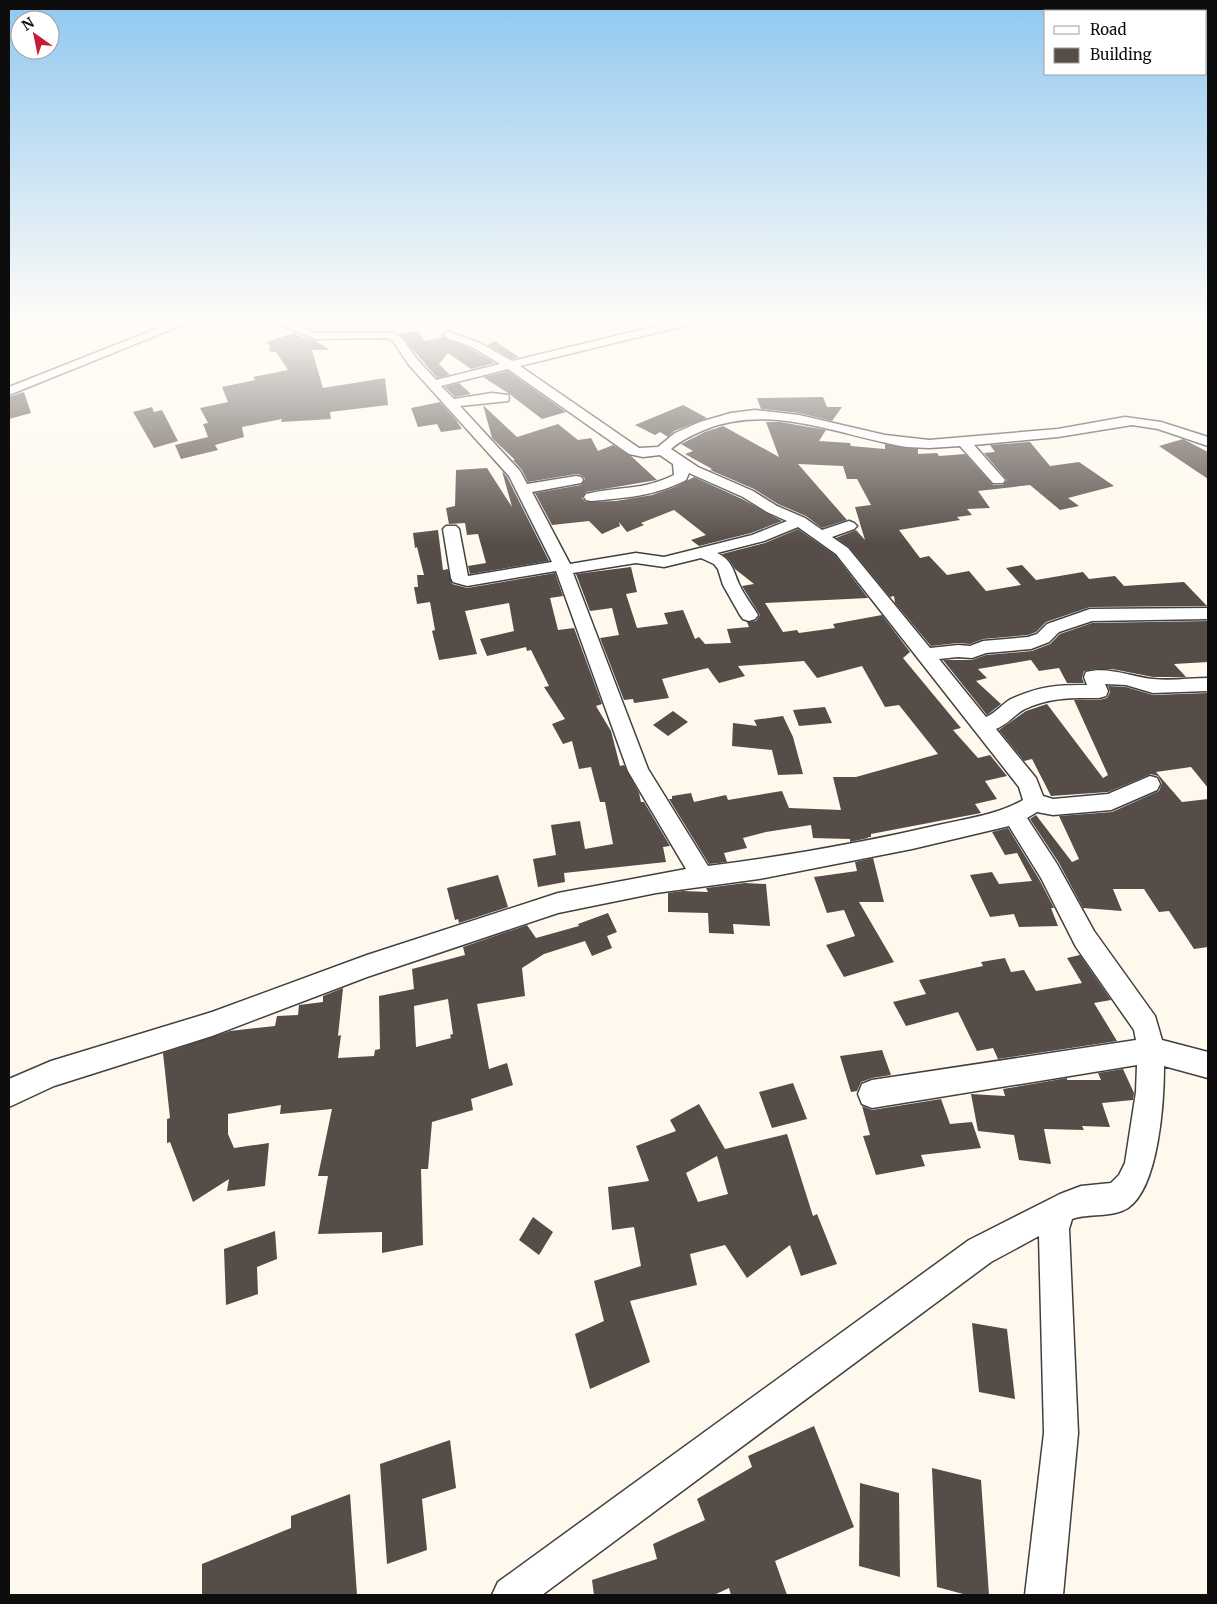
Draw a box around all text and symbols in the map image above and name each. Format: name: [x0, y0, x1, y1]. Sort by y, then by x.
north arrow: [10, 10, 60, 60]
legend: [1044, 10, 1207, 75]
text: N: [18, 14, 37, 35]
text: Road: [1090, 20, 1126, 39]
text: Building: [1090, 45, 1152, 64]

